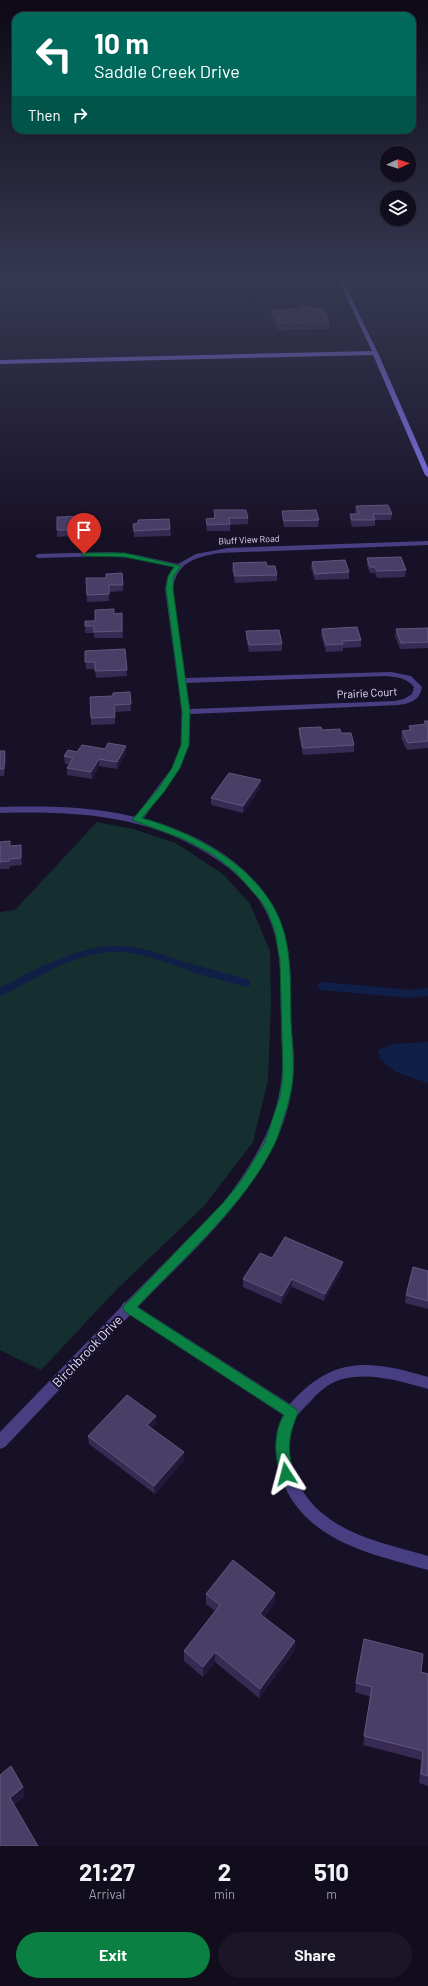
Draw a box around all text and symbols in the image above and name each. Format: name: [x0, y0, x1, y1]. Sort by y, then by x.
text: 10 m: [94, 26, 149, 60]
icon: left: [28, 28, 80, 80]
text: Saddle Creek Drive: [94, 60, 240, 82]
icon: right: [69, 104, 91, 126]
text: Then: [28, 106, 61, 124]
north arrow: [380, 146, 416, 182]
map controls: [380, 146, 416, 226]
button: layers: [380, 190, 416, 226]
pin: [67, 513, 101, 554]
icon: arrive: [73, 519, 95, 541]
street label: Bluff View Road: [218, 532, 280, 547]
street label: Prairie Court: [336, 684, 398, 701]
street label: Birchbrook Drive: [49, 1312, 125, 1390]
position arrow: [265, 1453, 307, 1495]
text: 21:27: [79, 1857, 135, 1886]
text: 2: [218, 1857, 231, 1886]
text: 510: [314, 1857, 349, 1886]
text: Arrival: [89, 1886, 125, 1902]
text: min: [214, 1886, 235, 1902]
text: m: [326, 1886, 337, 1902]
button: Exit: [16, 1932, 210, 1978]
button: Share: [218, 1932, 412, 1978]

